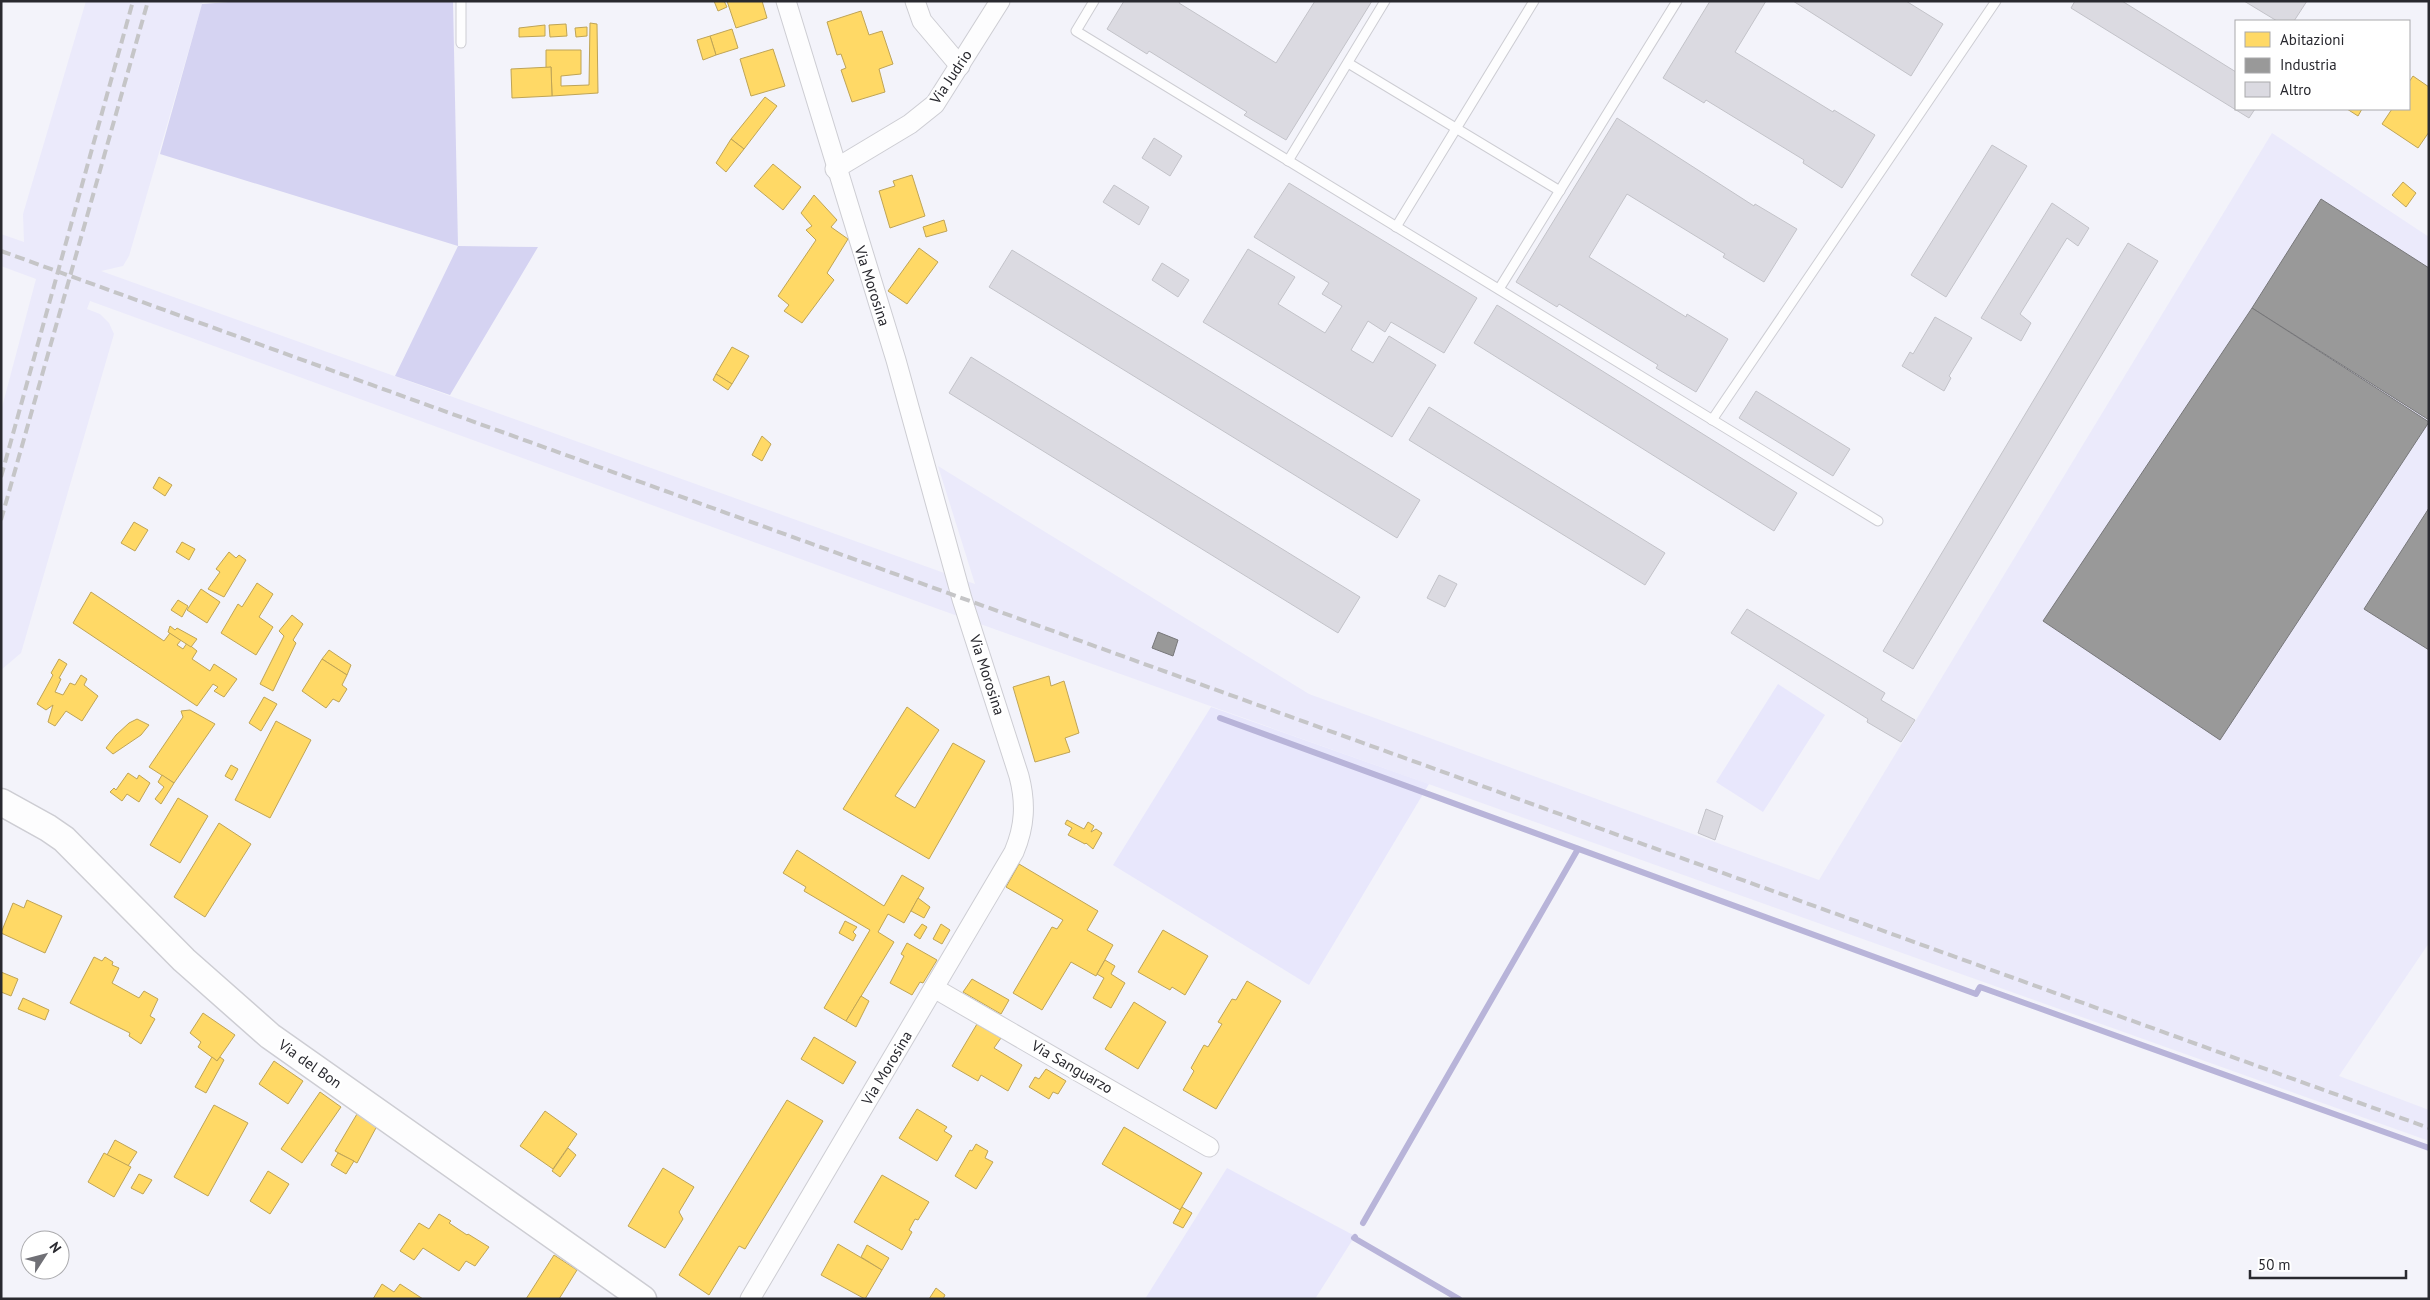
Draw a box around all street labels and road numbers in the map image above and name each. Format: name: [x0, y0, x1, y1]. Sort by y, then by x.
street label: Via Judrio: [925, 46, 976, 108]
street label: Via Morosina: [850, 242, 894, 328]
street label: Via Morosina: [965, 631, 1009, 717]
street label: Via Morosina: [857, 1027, 916, 1109]
street label: Via del Bon: [274, 1034, 346, 1092]
street label: Via Sanguarzo: [1027, 1035, 1116, 1097]

